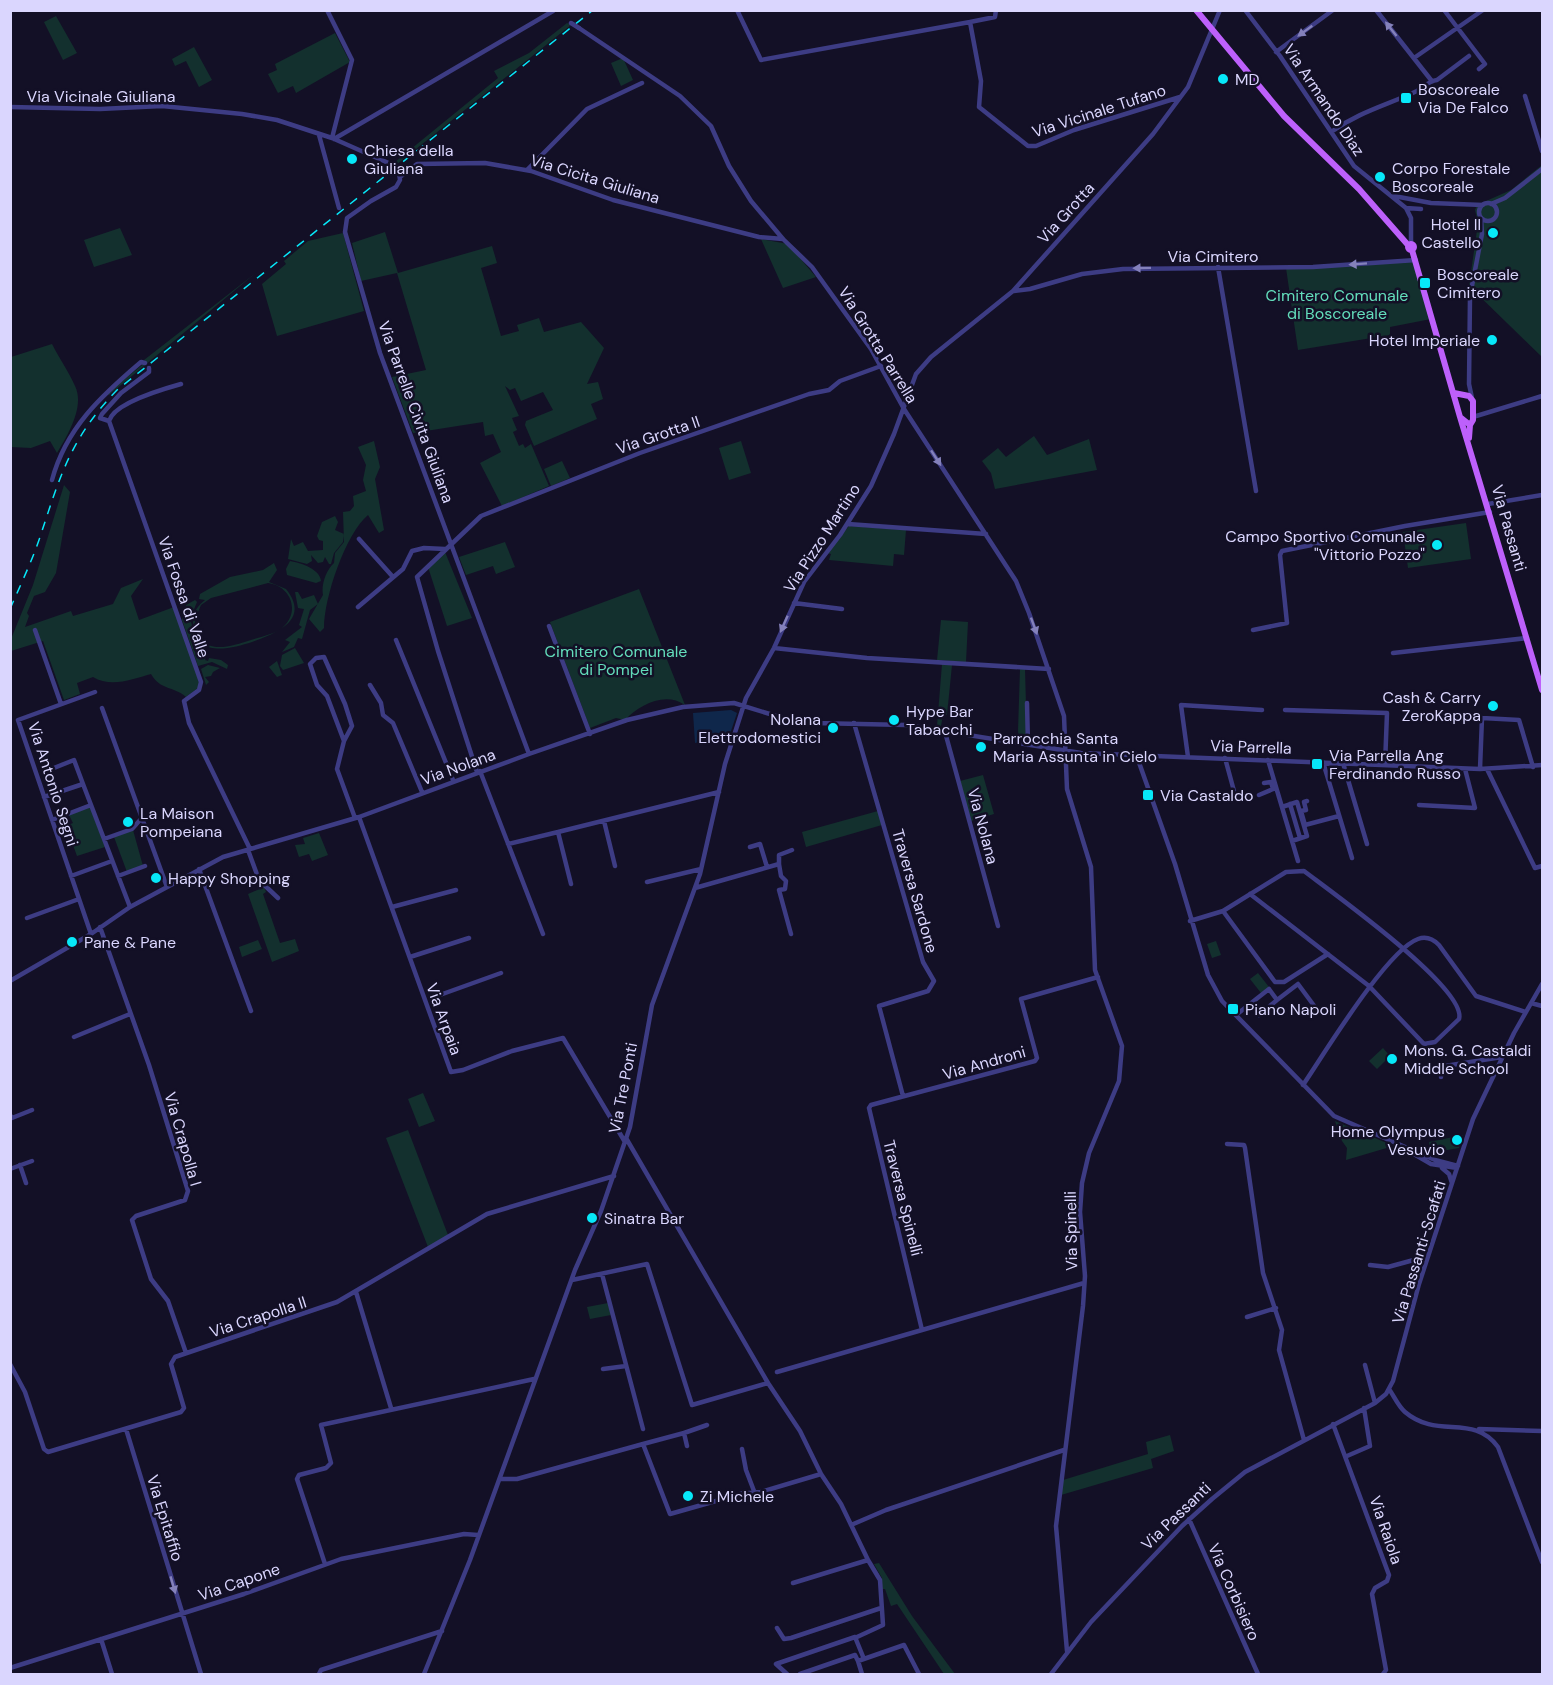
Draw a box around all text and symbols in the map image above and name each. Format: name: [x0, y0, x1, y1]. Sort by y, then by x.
one-way arrow: [1384, 21, 1397, 37]
one-way arrow: [1297, 25, 1313, 37]
street label: Via Armando Diaz: [1279, 40, 1369, 160]
place label: MD: [1235, 69, 1259, 90]
marker: MD: [1216, 72, 1230, 86]
street label: Via Vicinale Tufano: [1029, 79, 1169, 143]
place label: Boscoreale Via De Falco: [1418, 79, 1509, 118]
street label: Via Vicinale Giuliana: [27, 86, 175, 107]
marker: Boscoreale Via De Falco: [1399, 91, 1413, 105]
place label: Chiesa della Giuliana: [364, 140, 454, 179]
street label: Via Cicita Giuliana: [528, 149, 662, 209]
marker: Chiesa della Giuliana: [345, 152, 359, 166]
place label: Corpo Forestale Boscoreale: [1392, 158, 1510, 197]
marker: Corpo Forestale Boscoreale: [1373, 170, 1387, 184]
street label: Via Grotta: [1033, 178, 1099, 248]
place label: Hotel Il Castello: [1421, 214, 1481, 253]
marker: Hotel Il Castello: [1486, 226, 1500, 240]
street label: Via Cimitero: [1167, 246, 1259, 267]
one-way arrow: [1348, 259, 1367, 269]
one-way arrow: [1132, 264, 1151, 273]
place label: Boscoreale Cimitero: [1437, 264, 1519, 303]
marker: Boscoreale Cimitero: [1418, 276, 1432, 290]
street label: Via Grotta Parrella: [834, 283, 922, 407]
park label: Cimitero Comunale di Boscoreale: [1266, 285, 1408, 324]
street label: Via Parrelle Civita Giuliana: [373, 318, 459, 506]
place label: Hotel Imperiale: [1369, 330, 1480, 351]
marker: Hotel Imperiale: [1485, 333, 1499, 347]
street label: Via Grotta II: [613, 411, 703, 459]
one-way arrow: [931, 449, 942, 466]
street label: Via Pizzo Martino: [779, 479, 865, 597]
street label: Via Passanti: [1487, 482, 1531, 574]
place label: Campo Sportivo Comunale "Vittorio Pozzo": [1225, 526, 1425, 565]
street label: Via Fossa di Valle: [153, 533, 215, 661]
marker: Campo Sportivo Comunale "Vittorio Pozzo": [1430, 538, 1444, 552]
one-way arrow: [780, 615, 789, 632]
one-way arrow: [1029, 617, 1039, 635]
park label: Cimitero Comunale di Pompei: [545, 641, 687, 680]
place label: Cash & Carry ZeroKappa: [1382, 687, 1481, 726]
marker: Cash & Carry ZeroKappa: [1486, 699, 1500, 713]
place label: Hype Bar Tabacchi: [906, 701, 974, 740]
place label: Nolana Elettrodomestici: [698, 709, 821, 748]
marker: Hype Bar Tabacchi: [887, 713, 901, 727]
street label: Via Antonio Segni: [23, 719, 83, 849]
marker: Nolana Elettrodomestici: [826, 721, 840, 735]
place label: Parrocchia Santa Maria Assunta in Cielo: [993, 728, 1157, 767]
street label: Via Parrella: [1210, 735, 1292, 759]
marker: Parrocchia Santa Maria Assunta in Cielo: [974, 740, 988, 754]
street label: Via Nolana: [418, 744, 498, 790]
place label: Via Parrella Ang Ferdinando Russo: [1329, 745, 1461, 784]
marker: Via Parrella Ang Ferdinando Russo: [1310, 757, 1324, 771]
place label: Via Castaldo: [1160, 785, 1253, 806]
street label: Via Nolana: [963, 786, 1003, 866]
marker: Via Castaldo: [1141, 788, 1155, 802]
place label: La Maison Pompeiana: [140, 803, 222, 842]
marker: La Maison Pompeiana: [121, 815, 135, 829]
street label: Traversa Sardone: [887, 827, 943, 955]
place label: Happy Shopping: [168, 868, 290, 889]
marker: Happy Shopping: [149, 871, 163, 885]
place label: Pane & Pane: [84, 932, 176, 953]
marker: Pane & Pane: [65, 935, 79, 949]
street label: Via Arpaia: [421, 980, 467, 1058]
place label: Piano Napoli: [1245, 999, 1336, 1020]
marker: Piano Napoli: [1226, 1002, 1240, 1016]
place label: Mons. G. Castaldi Middle School: [1404, 1040, 1531, 1079]
street label: Via Tre Ponti: [604, 1041, 642, 1135]
street label: Via Androni: [940, 1041, 1028, 1085]
marker: Mons. G. Castaldi Middle School: [1385, 1052, 1399, 1066]
street label: Via Crapolla I: [160, 1090, 206, 1188]
place label: Home Olympus Vesuvio: [1331, 1121, 1445, 1160]
marker: Home Olympus Vesuvio: [1450, 1133, 1464, 1147]
street label: Traversa Spinelli: [878, 1138, 928, 1258]
street label: Via Passanti-Scafati: [1387, 1178, 1451, 1326]
street label: Via Spinelli: [1060, 1191, 1082, 1271]
place label: Sinatra Bar: [604, 1208, 684, 1229]
marker: Sinatra Bar: [585, 1211, 599, 1225]
street label: Via Crapolla II: [207, 1291, 309, 1343]
street label: Via Epitaffio: [142, 1472, 188, 1564]
street label: Via Passanti: [1137, 1477, 1215, 1555]
place label: Zi Michele: [700, 1486, 774, 1507]
marker: Zi Michele: [681, 1489, 695, 1503]
street label: Via Raiola: [1364, 1493, 1408, 1567]
street label: Via Corbisiero: [1203, 1540, 1265, 1644]
street label: Via Capone: [195, 1558, 283, 1606]
one-way arrow: [169, 1576, 178, 1594]

